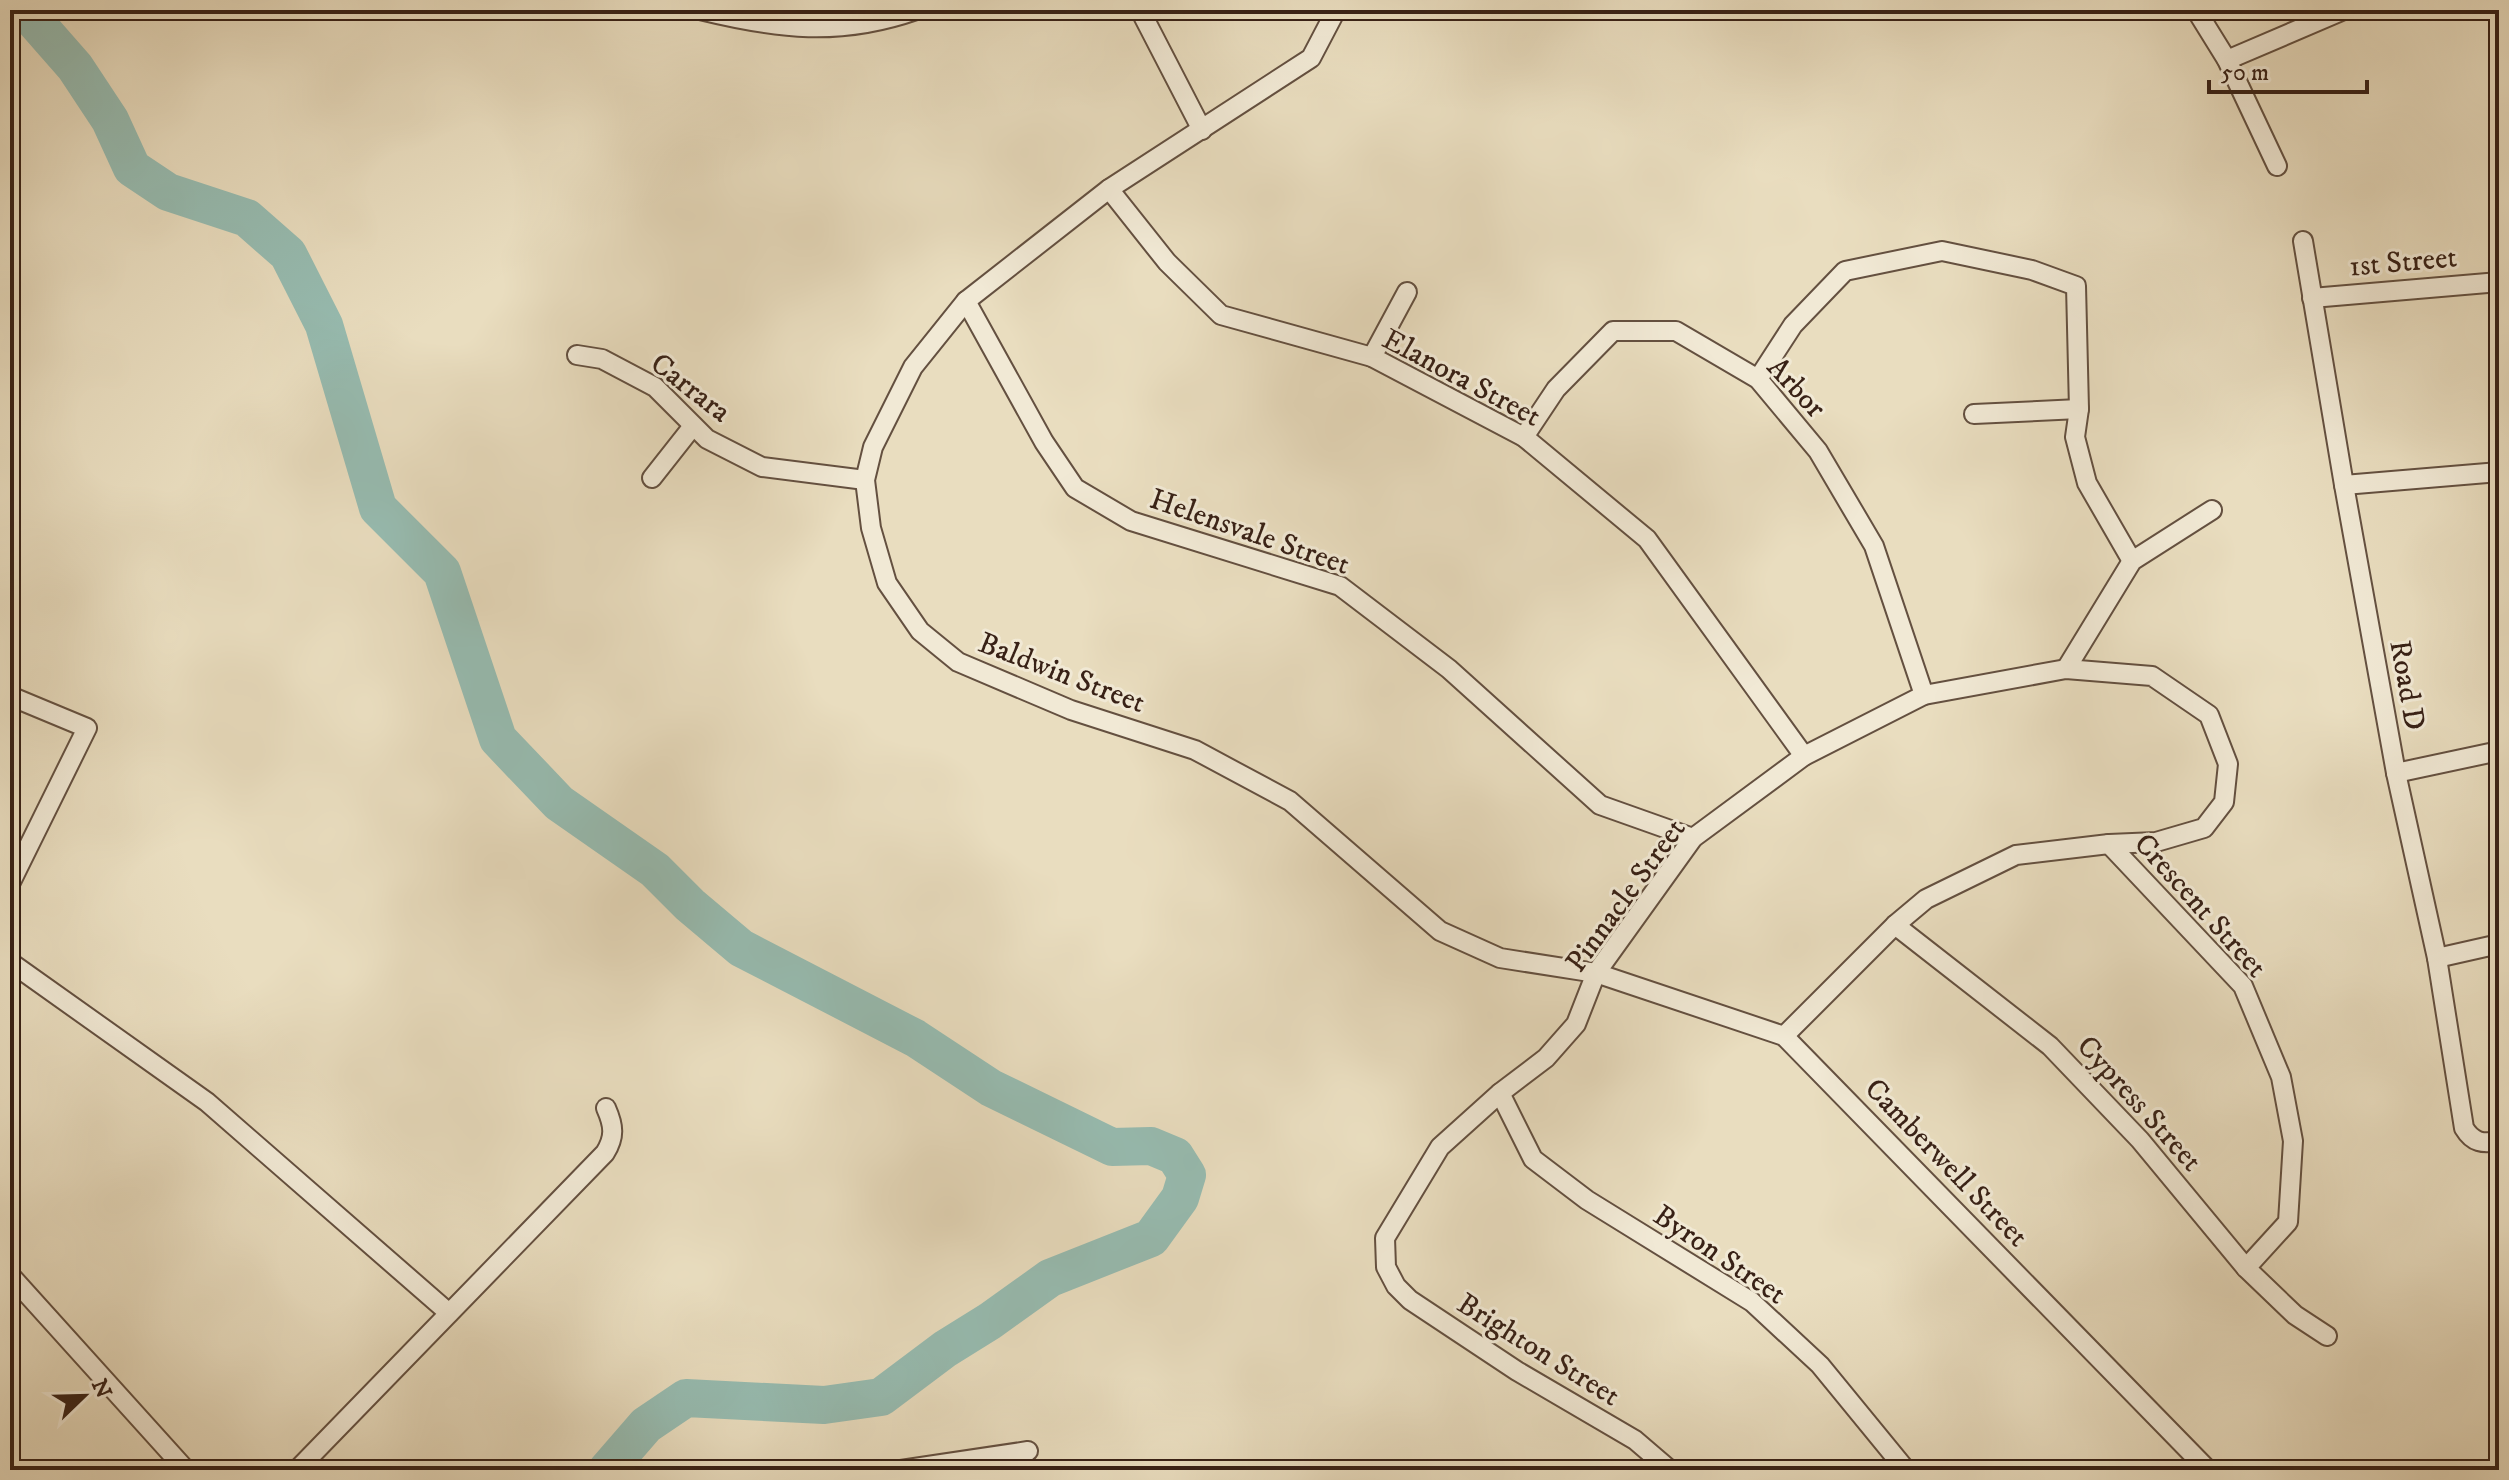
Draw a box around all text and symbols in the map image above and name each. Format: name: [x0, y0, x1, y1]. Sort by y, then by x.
scale bar: [2209, 44, 2367, 94]
text: 50 m: [2221, 58, 2269, 88]
street label: 1st Street: [2348, 239, 2459, 286]
street label: Elanora Street: [1376, 321, 1547, 436]
street label: Carrara: [643, 345, 738, 431]
street label: Arbor: [1759, 350, 1833, 426]
street label: Helensvale Street: [1145, 481, 1354, 584]
street label: Baldwin Street: [973, 625, 1150, 722]
street label: Road D: [2380, 637, 2433, 733]
street label: Pinnacle Street: [1558, 812, 1694, 980]
street label: Crescent Street: [2125, 826, 2274, 986]
street label: Cypress Street: [2068, 1028, 2209, 1180]
street label: Camberwell Street: [1856, 1071, 2036, 1255]
street label: Byron Street: [1646, 1197, 1793, 1313]
street label: Brighton Street: [1450, 1286, 1627, 1415]
north arrow: [44, 1356, 124, 1436]
text: N: [85, 1375, 117, 1402]

